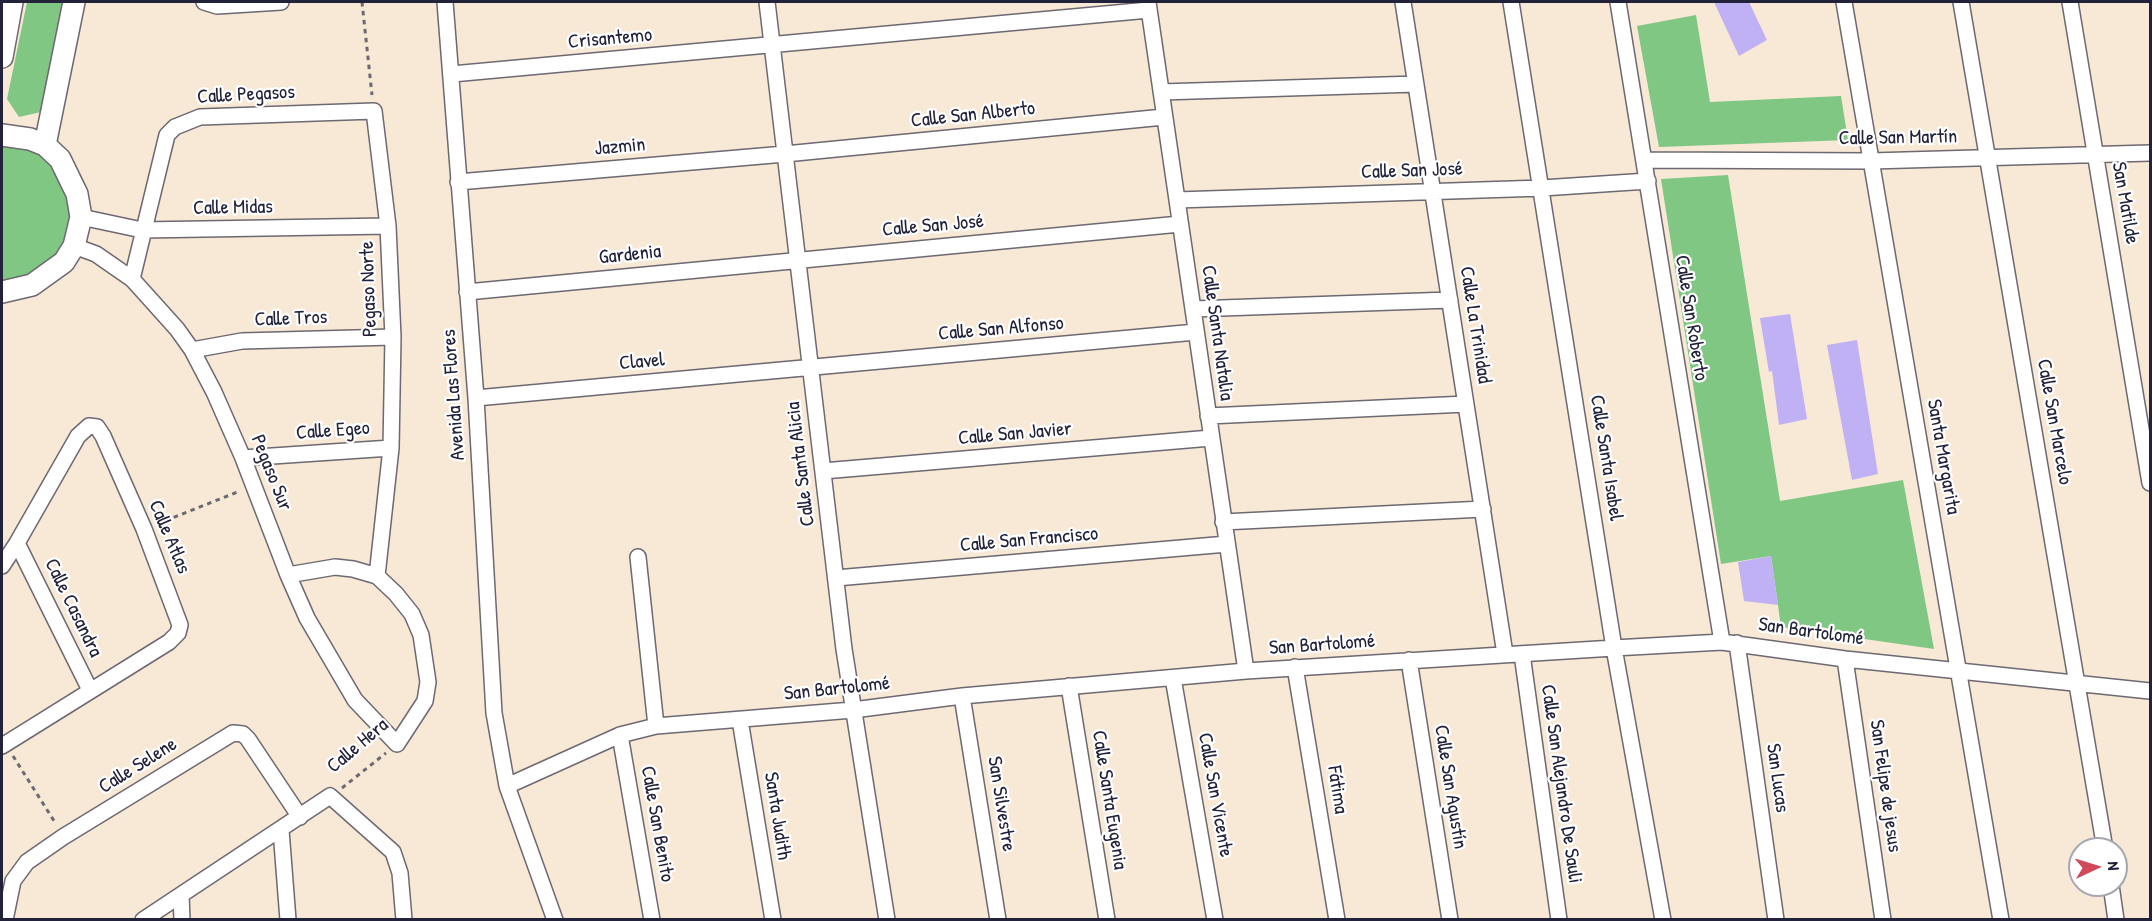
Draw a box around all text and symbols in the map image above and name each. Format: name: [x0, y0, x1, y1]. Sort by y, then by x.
street label: Crisantemo: [567, 23, 653, 55]
street label: Calle Pegasos: [197, 80, 295, 110]
street label: Calle San Alberto: [910, 97, 1036, 133]
street label: Calle San Martín: [1839, 125, 1957, 151]
street label: Jazmin: [594, 133, 646, 161]
street label: Calle San José: [1361, 157, 1463, 185]
street label: San Matilde: [2106, 160, 2144, 246]
street label: Calle Midas: [193, 195, 273, 221]
street label: Calle San José: [881, 210, 985, 242]
street label: Gardenia: [598, 240, 662, 270]
street label: Pegaso Norte: [355, 241, 383, 337]
street label: Calle San Roberto: [1669, 254, 1713, 382]
street label: Calle Santa Natalia: [1196, 264, 1238, 402]
street label: Calle La Trinidad: [1454, 265, 1496, 385]
street label: Calle Tros: [254, 306, 328, 332]
street label: Calle San Alfonso: [937, 312, 1065, 346]
street label: Avenida Las Flores: [437, 329, 471, 461]
street label: Clavel: [618, 348, 666, 376]
street label: Calle San Marcelo: [2031, 357, 2077, 487]
street label: Calle Santa Isabel: [1584, 393, 1628, 523]
street label: Santa Margarita: [1921, 398, 1965, 516]
street label: Calle Santa Alicia: [781, 401, 821, 527]
street label: Calle Egeo: [295, 416, 371, 446]
street label: Calle San Javier: [957, 417, 1073, 451]
street label: Pegaso Sur: [245, 432, 297, 514]
street label: Calle Atlas: [143, 497, 195, 577]
street label: Calle San Francisco: [959, 522, 1099, 558]
street label: Calle Casandra: [39, 555, 107, 661]
street label: San Bartolomé: [1757, 613, 1865, 651]
street label: San Bartolomé: [1268, 629, 1376, 661]
street label: San Bartolomé: [783, 672, 891, 706]
street label: Calle San Alejandro De Sauli: [1535, 683, 1587, 885]
street label: Calle Hera: [322, 713, 394, 779]
street label: San Felipe de jesus: [1864, 718, 1906, 854]
street label: Calle San Agustín: [1428, 723, 1472, 851]
street label: Calle Santa Eugenia: [1086, 729, 1132, 871]
street label: Calle San Vicente: [1192, 731, 1238, 859]
street label: Calle Selene: [95, 733, 181, 799]
street label: San Lucas: [1760, 742, 1794, 814]
street label: San Silvestre: [982, 755, 1020, 853]
street label: Calle San Benito: [635, 764, 679, 884]
street label: Fátima: [1321, 764, 1353, 816]
street label: Santa Judith: [758, 770, 796, 862]
north arrow: [2068, 837, 2128, 897]
text: N: [2103, 861, 2125, 871]

